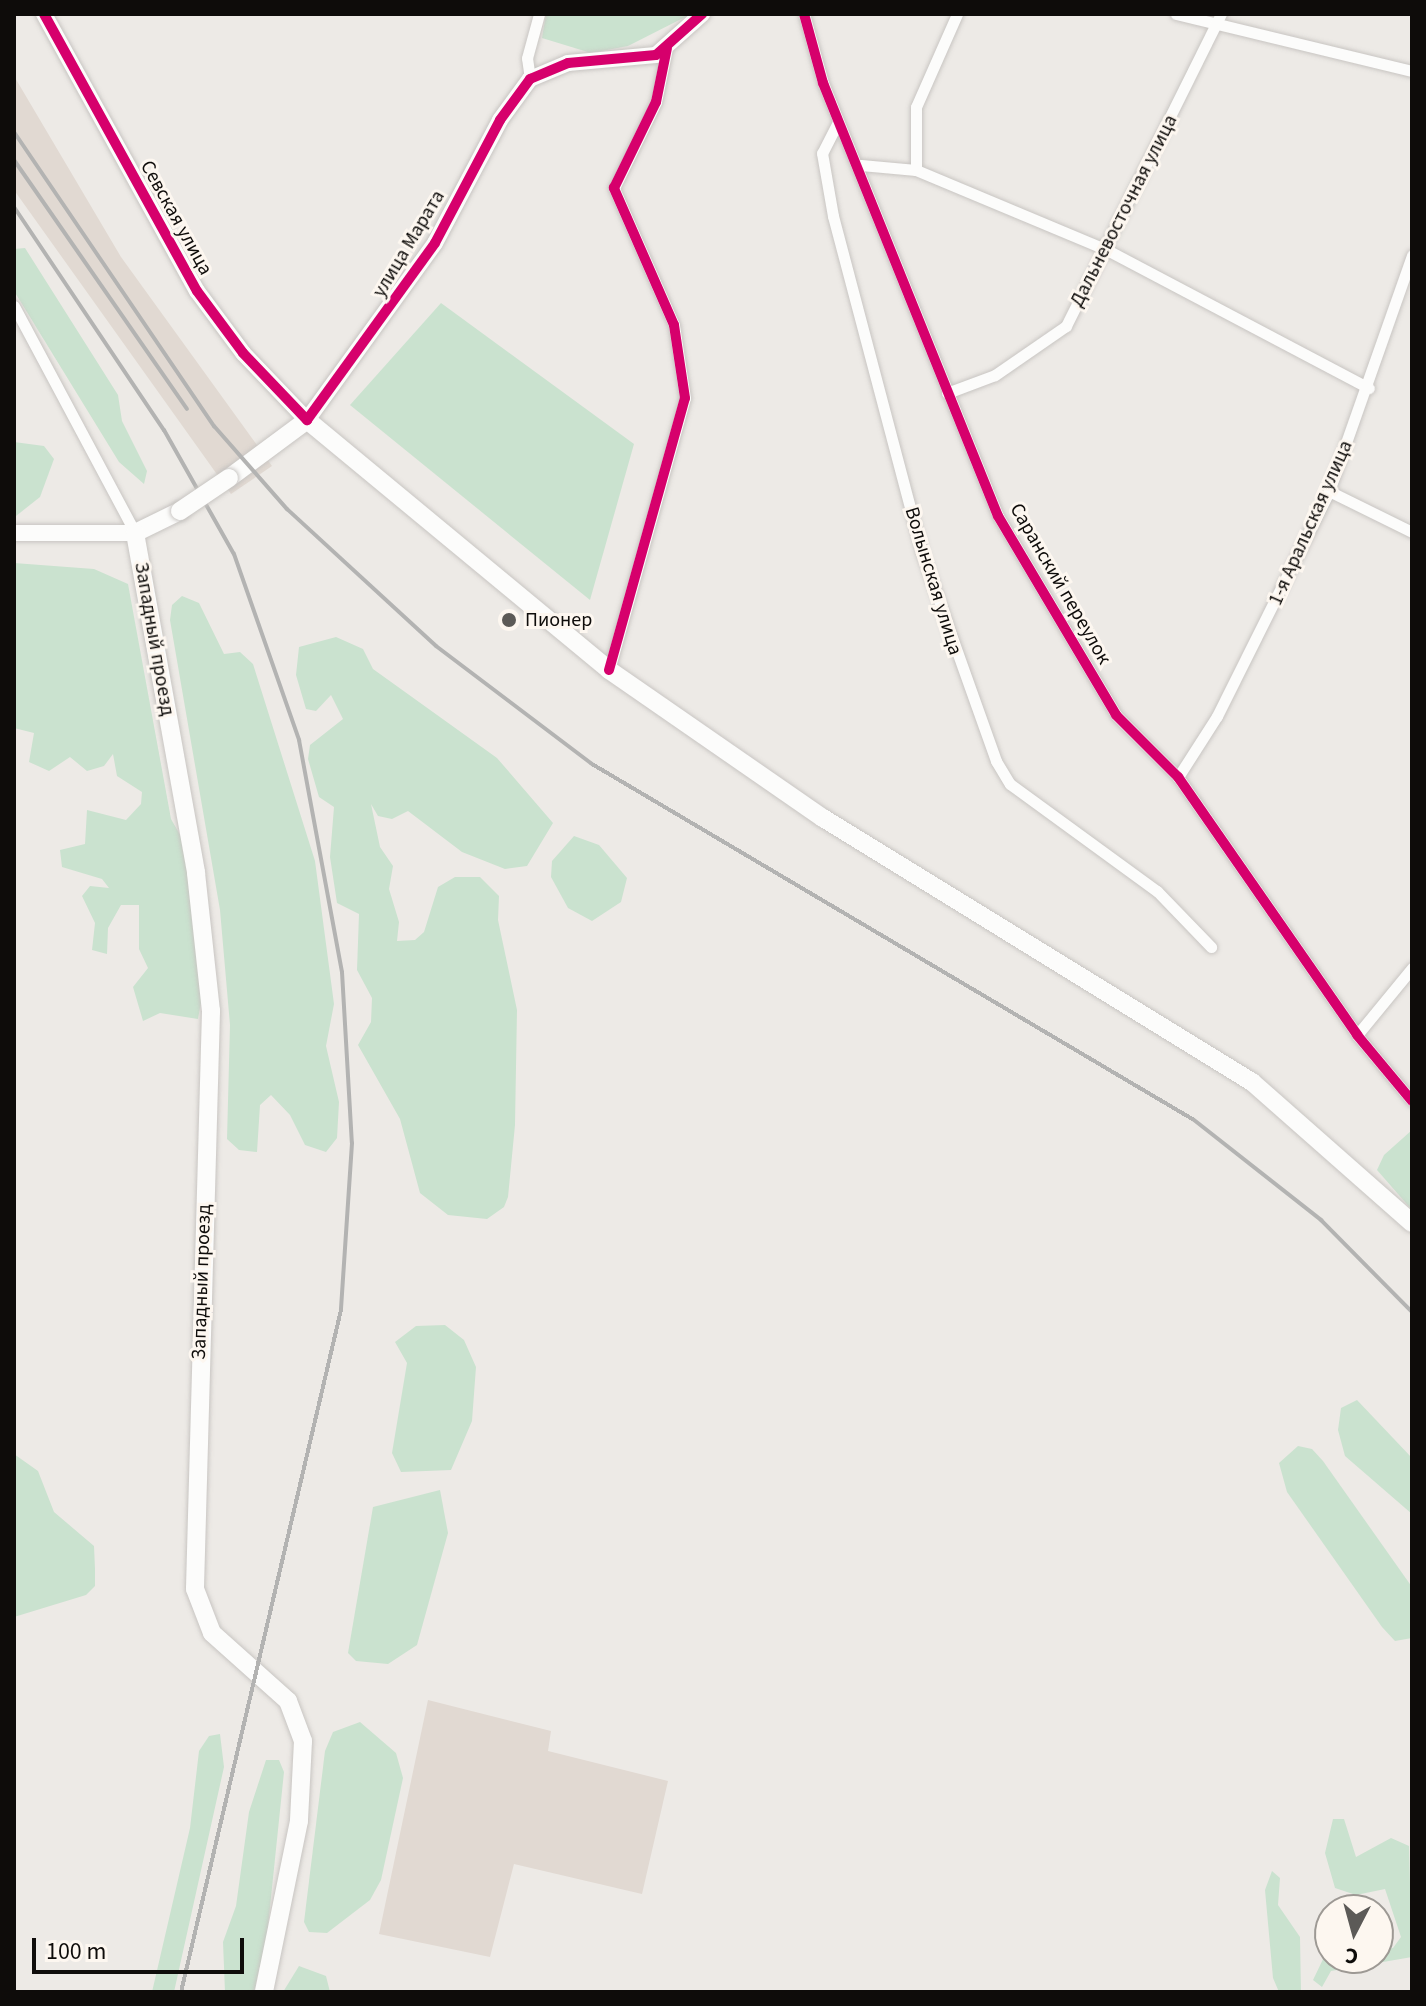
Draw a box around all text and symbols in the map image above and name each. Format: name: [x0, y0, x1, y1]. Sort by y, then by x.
street label: Дальневосточная улица: [1065, 111, 1183, 311]
street label: Севская улица: [135, 157, 217, 279]
street label: улица Марата: [368, 186, 450, 302]
street label: 1-я Аральская улица: [1264, 437, 1358, 609]
street label: Саранский переулок: [1004, 499, 1116, 669]
street label: Волынская улица: [899, 504, 967, 658]
street label: Западный проезд: [129, 560, 179, 718]
place label: Пионер: [525, 608, 592, 632]
marker: Пионер: [500, 611, 518, 629]
street label: Западный проезд: [187, 1204, 217, 1360]
north arrow: [1314, 1894, 1394, 1974]
scale bar: [36, 1922, 248, 1972]
text: 100 m: [46, 1934, 106, 1969]
text: С: [1344, 1939, 1360, 1972]

